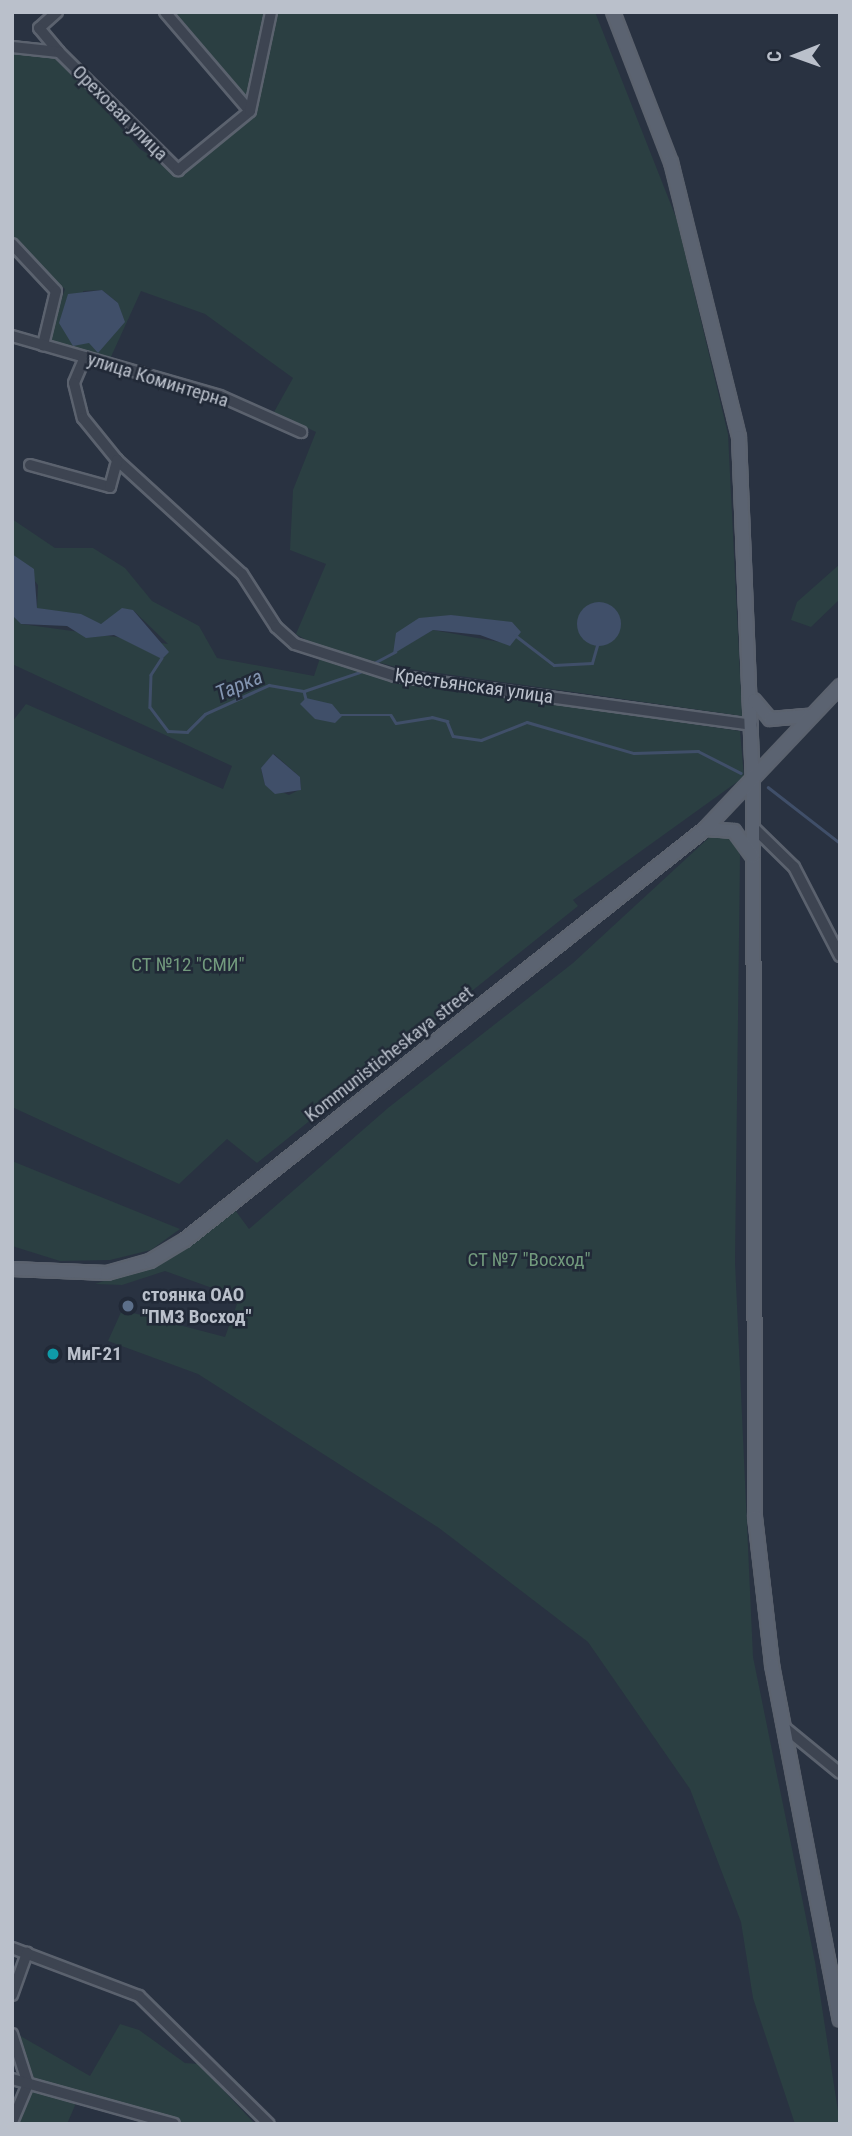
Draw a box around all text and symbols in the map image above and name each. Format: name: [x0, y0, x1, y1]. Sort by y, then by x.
north arrow: [761, 21, 831, 91]
text: С: [763, 51, 786, 62]
street label: Ореховая улица: [68, 61, 172, 165]
street label: улица Коминтерна: [85, 348, 231, 412]
water label: Тарка: [212, 664, 266, 706]
street label: Крестьянская улица: [393, 664, 555, 708]
park label: СТ №12 "СМИ": [131, 954, 245, 976]
street label: Kommunisticheskaya street: [300, 981, 478, 1127]
park label: СТ №7 "Восход": [467, 1249, 591, 1271]
place label: стоянка ОАО "ПМЗ Восход": [142, 1284, 252, 1328]
marker: стоянка ОАО "ПМЗ Восход": [120, 1298, 136, 1314]
place label: МиГ-21: [67, 1343, 122, 1365]
marker: МиГ-21: [45, 1346, 61, 1362]

